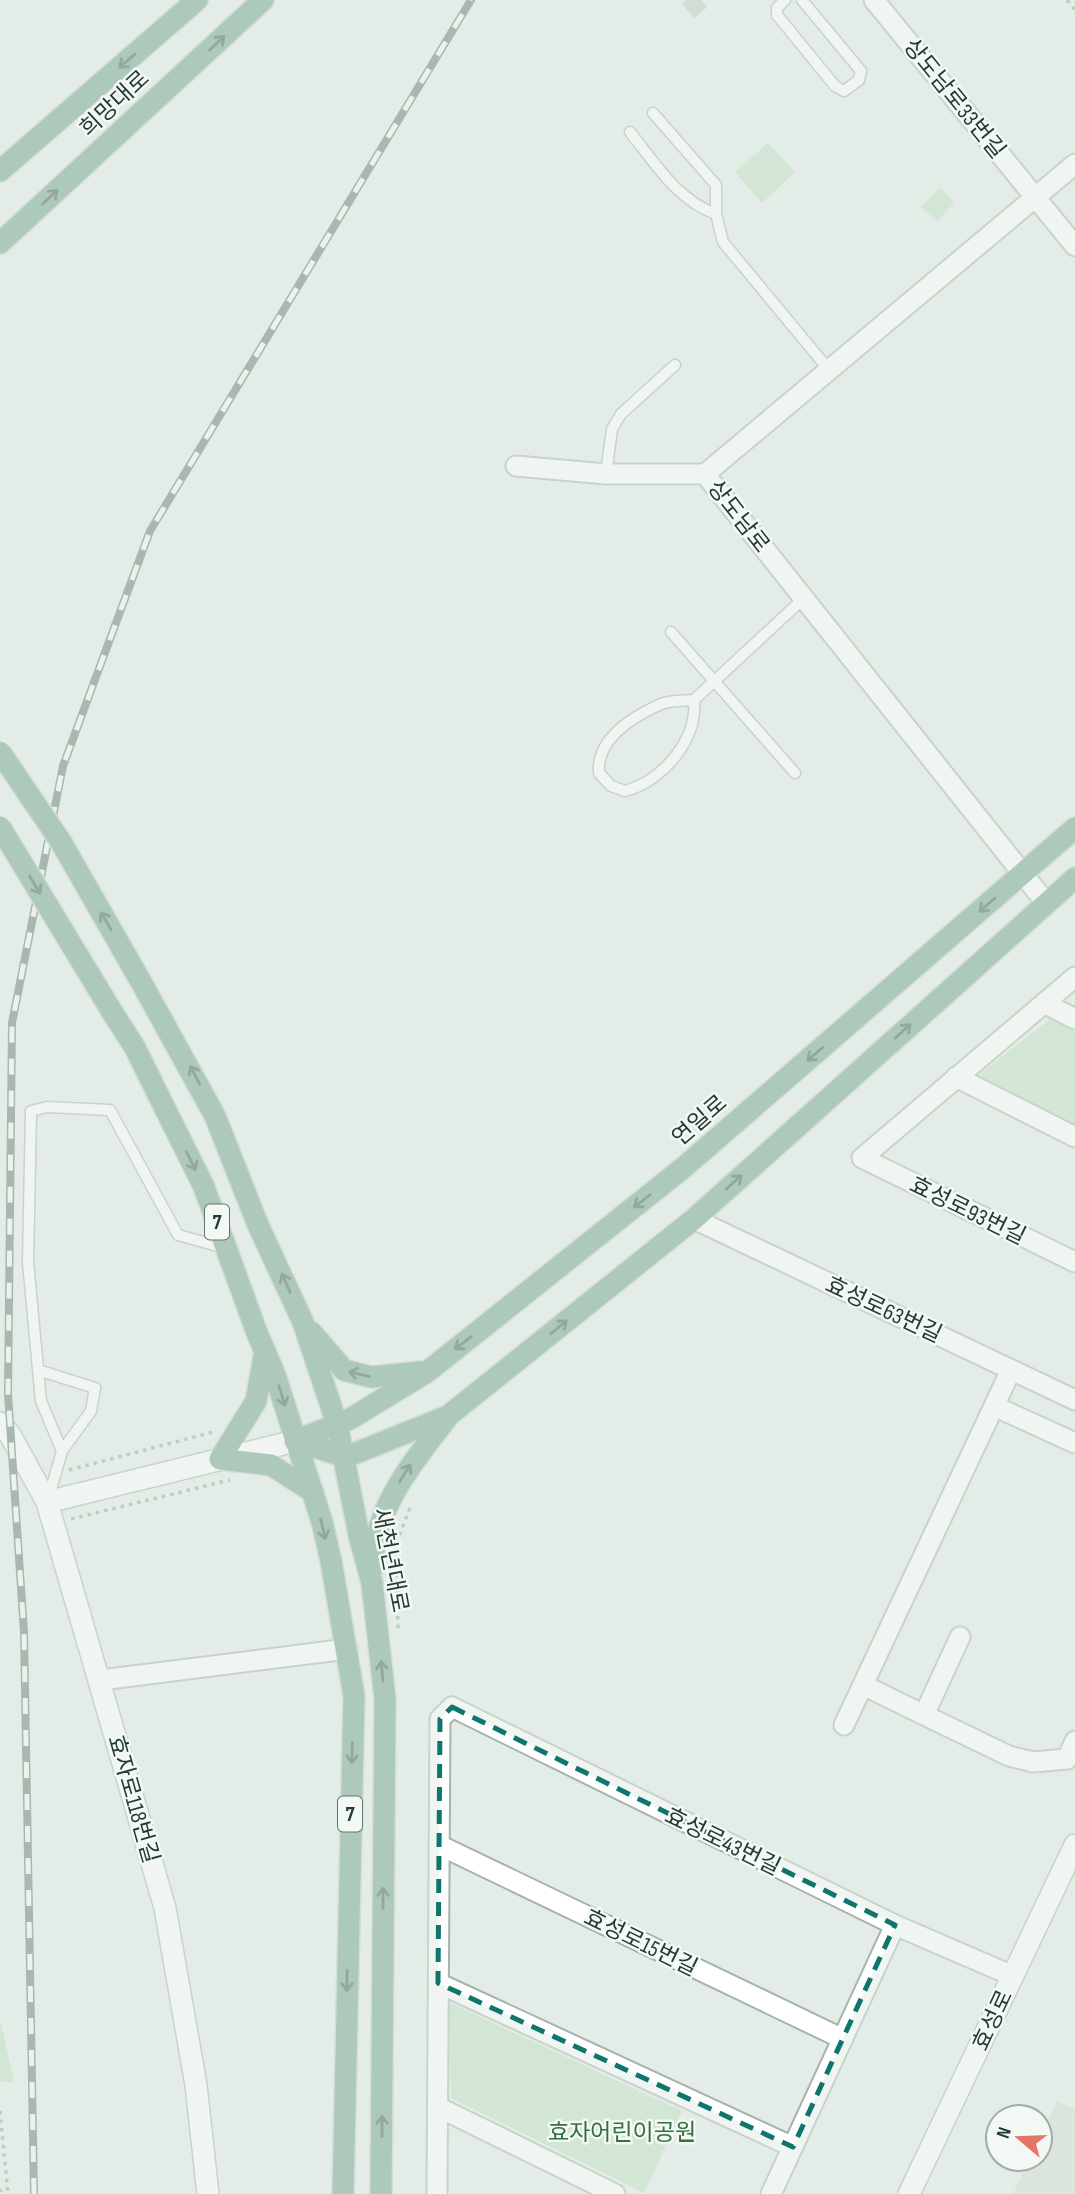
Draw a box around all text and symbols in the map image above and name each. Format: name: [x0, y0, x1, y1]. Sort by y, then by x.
street label: 상도남로33번길: [897, 33, 1011, 164]
one-way arrow: [208, 34, 225, 51]
one-way arrow: [118, 53, 136, 69]
street label: 희망대로: [74, 65, 155, 143]
one-way arrow: [41, 189, 58, 206]
street label: 상도남로: [701, 475, 775, 559]
one-way arrow: [29, 875, 43, 895]
one-way arrow: [978, 897, 996, 913]
one-way arrow: [99, 911, 113, 931]
one-way arrow: [894, 1023, 912, 1039]
one-way arrow: [806, 1046, 824, 1062]
one-way arrow: [187, 1065, 201, 1086]
street label: 연일로: [667, 1089, 733, 1152]
one-way arrow: [185, 1150, 199, 1171]
street label: 효성로93번길: [905, 1171, 1030, 1251]
one-way arrow: [725, 1174, 742, 1191]
one-way arrow: [633, 1194, 651, 1209]
road number: 7: [205, 1204, 229, 1240]
street label: 효성로63번길: [821, 1271, 946, 1349]
one-way arrow: [278, 1273, 291, 1295]
one-way arrow: [549, 1320, 567, 1335]
one-way arrow: [455, 1335, 473, 1350]
one-way arrow: [348, 1367, 371, 1380]
one-way arrow: [276, 1385, 289, 1407]
one-way arrow: [399, 1464, 413, 1484]
street label: 새천년대로: [366, 1506, 414, 1615]
one-way arrow: [317, 1517, 330, 1540]
one-way arrow: [375, 1660, 388, 1683]
street label: 효자로118번길: [101, 1732, 165, 1867]
one-way arrow: [345, 1742, 358, 1765]
road number: 7: [338, 1797, 362, 1832]
street label: 효성로43번길: [660, 1802, 785, 1882]
one-way arrow: [377, 1887, 390, 1910]
street label: 효성로15번길: [579, 1903, 702, 1982]
one-way arrow: [340, 1969, 354, 1992]
street label: 효성로: [967, 1986, 1019, 2055]
north arrow: [984, 2103, 1054, 2173]
one-way arrow: [375, 2115, 388, 2138]
park label: 효자어린이공원: [548, 2119, 696, 2147]
text: N: [992, 2124, 1017, 2141]

